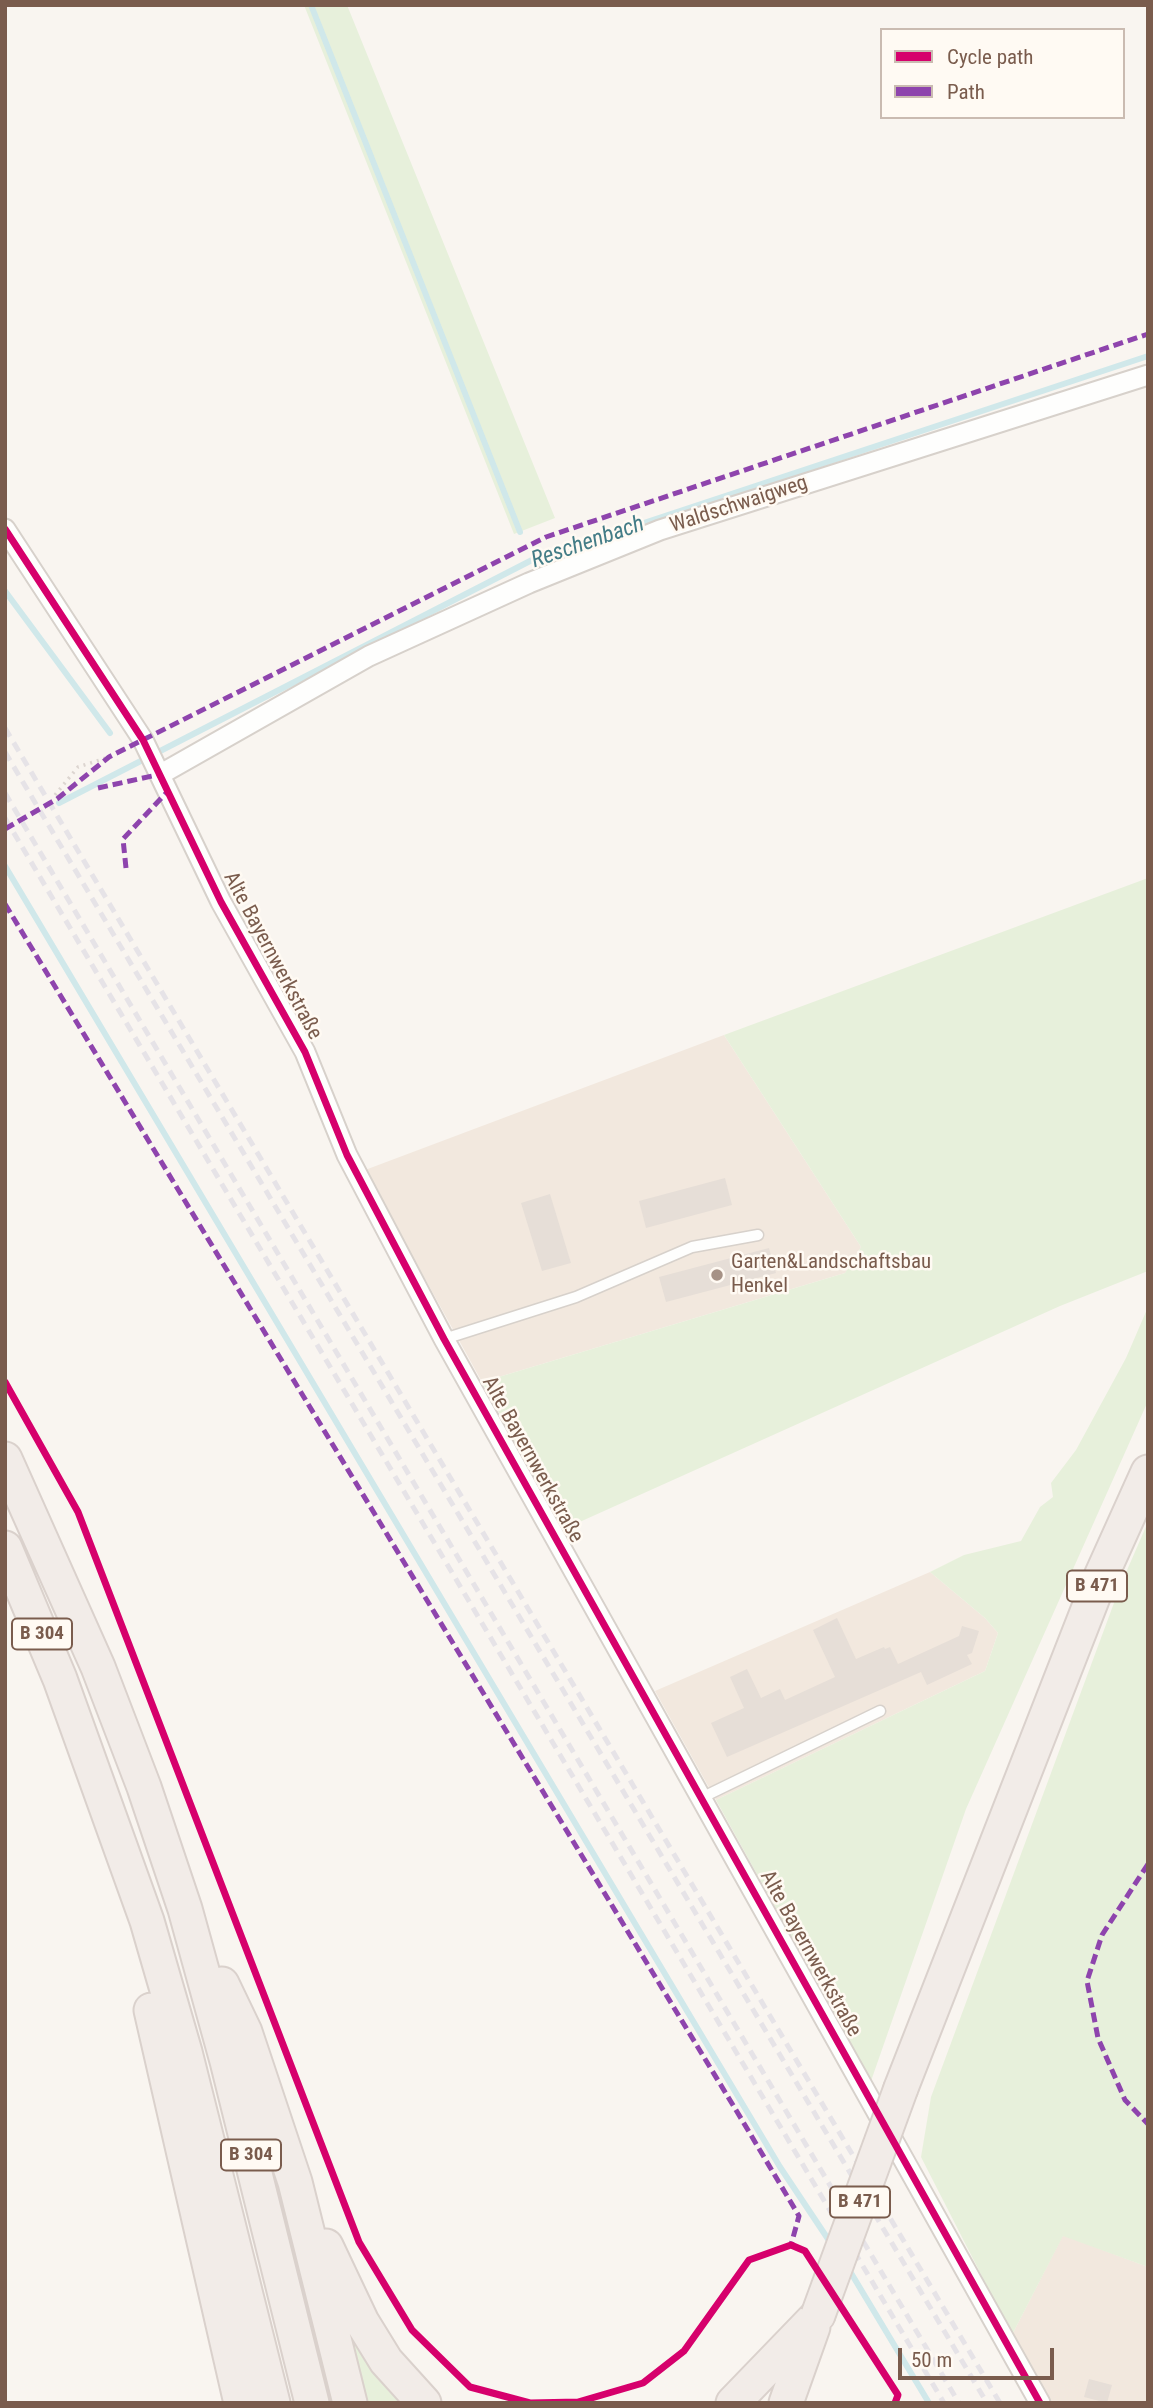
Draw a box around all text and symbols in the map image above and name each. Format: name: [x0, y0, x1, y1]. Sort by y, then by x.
legend: [880, 28, 1125, 119]
text: Cycle path: [947, 45, 1033, 69]
text: Path: [947, 80, 985, 104]
street label: Waldschwaigweg: [667, 471, 811, 539]
water label: Reschenbach: [528, 511, 648, 575]
street label: Alte Bayernwerkstraße: [217, 868, 327, 1044]
place label: Garten&Landschaftsbau Henkel: [731, 1250, 931, 1300]
marker: Garten&Landschaftsbau Henkel: [709, 1267, 725, 1283]
street label: Alte Bayernwerkstraße: [476, 1372, 588, 1548]
road number: B 471: [1067, 1570, 1127, 1602]
road number: B 304: [12, 1618, 72, 1650]
street label: Alte Bayernwerkstraße: [754, 1866, 866, 2042]
road number: B 304: [221, 2140, 281, 2170]
road number: B 471: [830, 2186, 890, 2218]
scale bar: [901, 2334, 1057, 2378]
text: 50 m: [911, 2348, 952, 2372]

